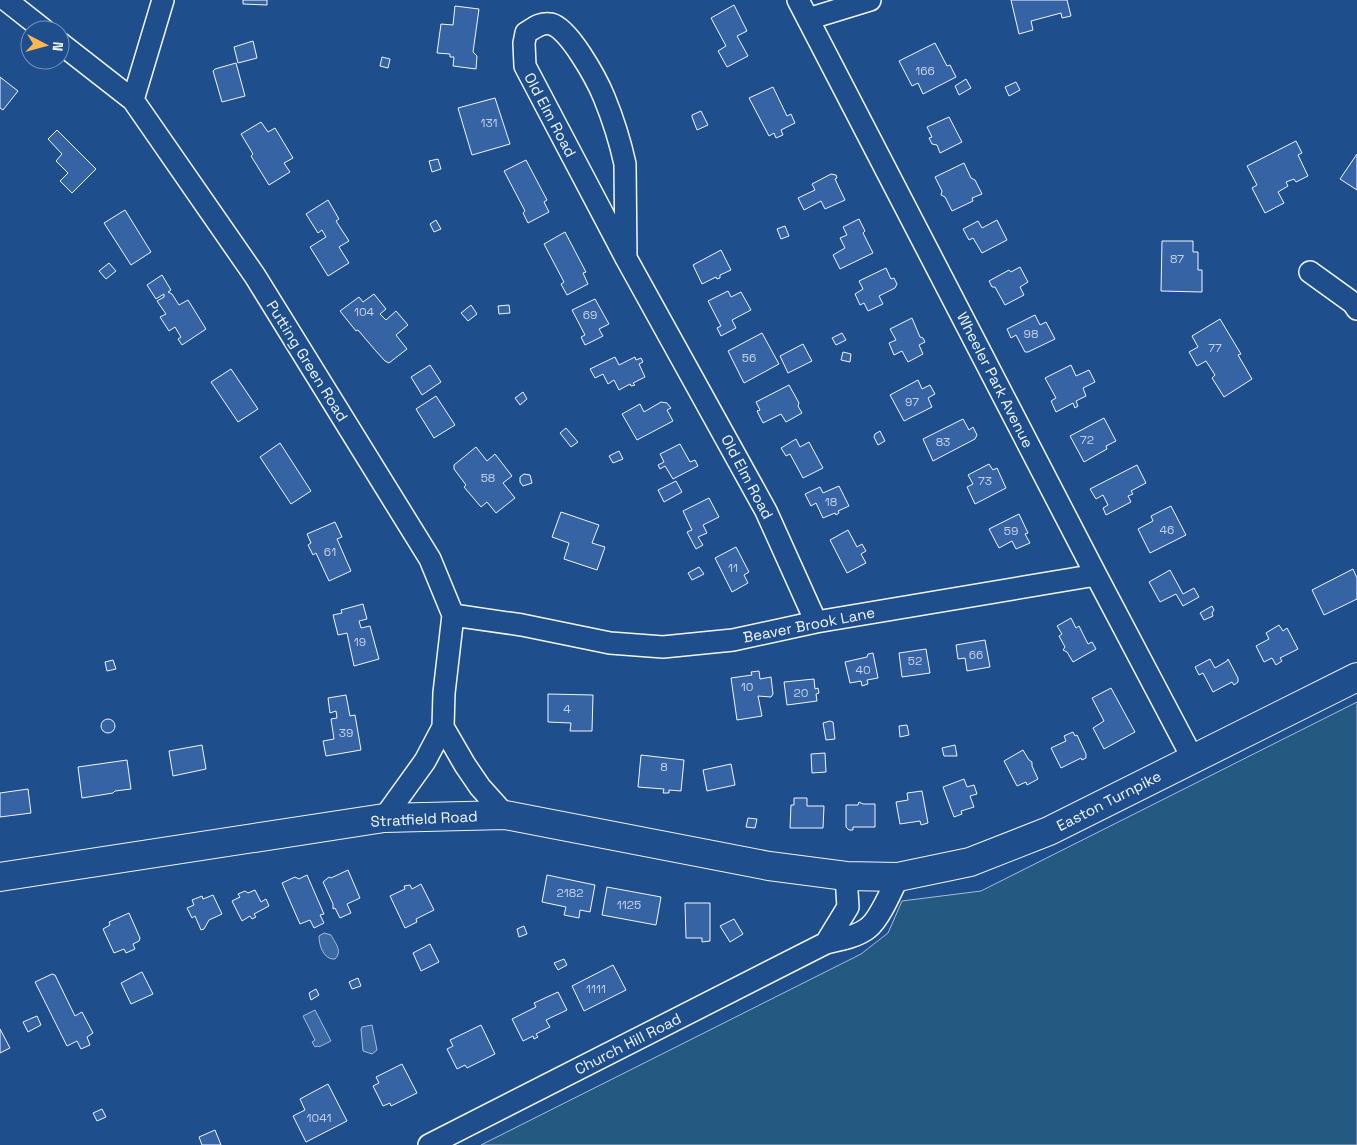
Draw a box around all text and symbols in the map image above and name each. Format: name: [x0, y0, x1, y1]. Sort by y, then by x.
north arrow: [20, 20, 70, 70]
text: N: [48, 41, 67, 52]
house number: 166: [915, 63, 935, 79]
street label: Old Elm Road: [520, 69, 581, 160]
house number: 131: [480, 115, 498, 131]
house number: 87: [1170, 251, 1184, 267]
street label: Putting Green Road: [262, 297, 352, 425]
house number: 104: [354, 304, 375, 320]
house number: 69: [583, 307, 597, 323]
street label: Wheeler Park Avenue: [953, 309, 1038, 451]
house number: 98: [1024, 326, 1038, 342]
house number: 77: [1208, 340, 1222, 356]
house number: 56: [742, 350, 756, 366]
house number: 97: [905, 394, 919, 410]
street label: Old Elm Road: [717, 431, 778, 522]
house number: 72: [1080, 432, 1094, 448]
house number: 83: [936, 434, 950, 450]
house number: 58: [481, 470, 495, 486]
house number: 73: [978, 473, 992, 489]
house number: 18: [825, 494, 837, 510]
house number: 46: [1160, 522, 1174, 538]
house number: 59: [1004, 523, 1018, 539]
house number: 61: [324, 544, 336, 560]
house number: 11: [728, 560, 738, 576]
street label: Beaver Brook Lane: [741, 602, 877, 647]
house number: 19: [354, 634, 366, 650]
house number: 66: [969, 647, 983, 663]
house number: 52: [908, 653, 922, 669]
house number: 40: [855, 662, 871, 678]
house number: 10: [741, 679, 753, 695]
house number: 20: [794, 685, 808, 701]
house number: 4: [563, 701, 571, 717]
house number: 39: [339, 725, 353, 741]
house number: 8: [660, 759, 668, 775]
street label: Easton Turnpike: [1053, 766, 1164, 835]
street label: Stratfield Road: [370, 806, 478, 831]
house number: 2182: [557, 885, 583, 901]
house number: 1125: [617, 897, 641, 913]
house number: 1111: [586, 981, 606, 997]
street label: Church Hill Road: [571, 1009, 684, 1079]
house number: 1041: [307, 1110, 331, 1126]

